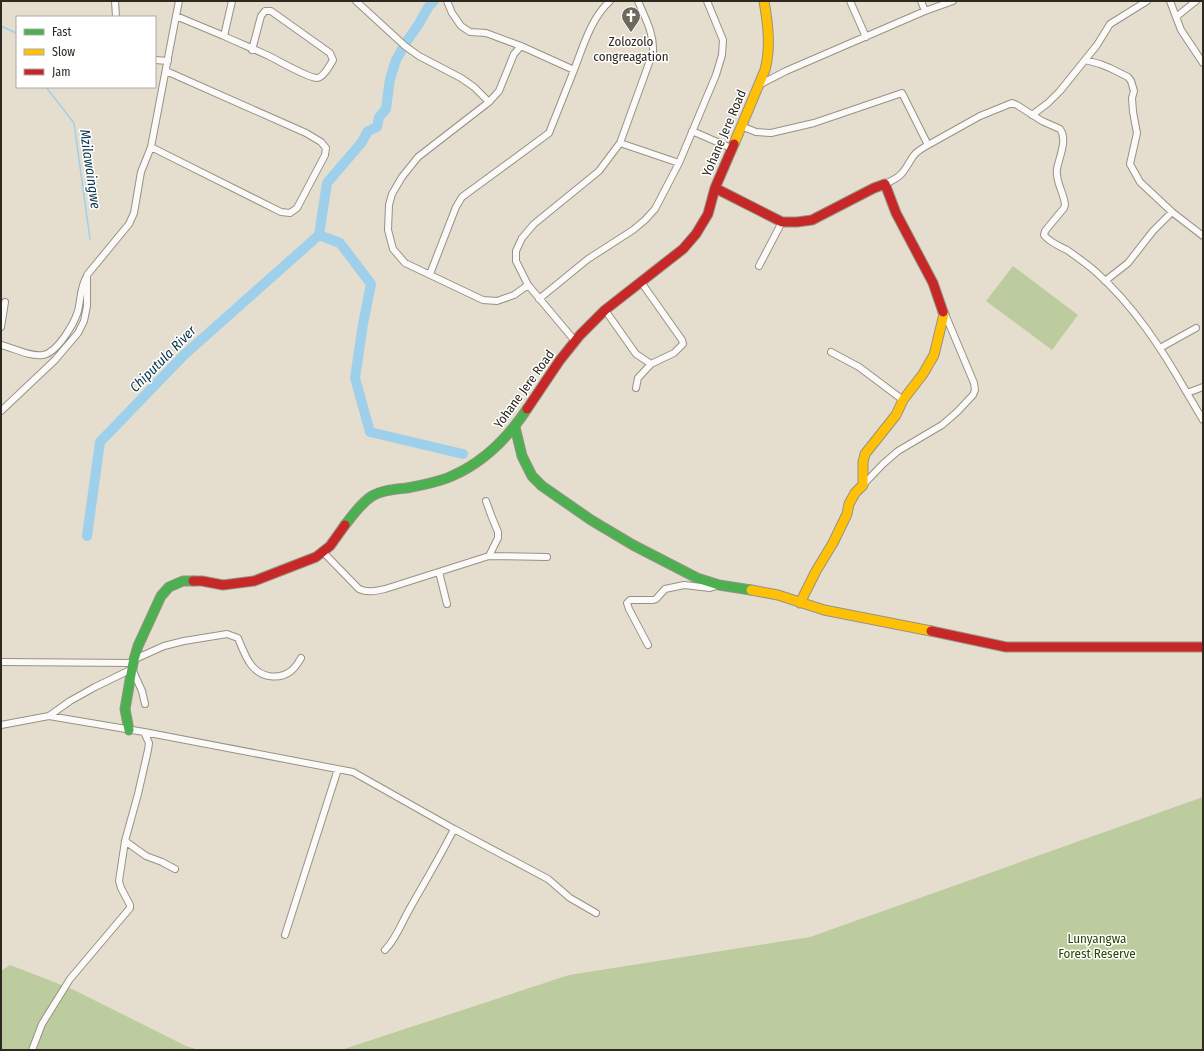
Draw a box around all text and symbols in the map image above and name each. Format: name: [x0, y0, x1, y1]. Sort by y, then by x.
church icon: Zolozolo congreagation: [620, 5, 642, 33]
legend: [16, 16, 156, 88]
text: Fast: [52, 25, 71, 39]
place label: Zolozolo congreagation: [593, 34, 669, 64]
text: Slow: [52, 45, 75, 59]
text: Jam: [52, 65, 70, 79]
street label: Yohane Jere Road: [699, 87, 749, 179]
water label: Mzilawaingwe: [76, 128, 104, 210]
water label: Chiputula River: [126, 321, 201, 396]
street label: Yohane Jere Road: [491, 347, 557, 431]
park label: Lunyangwa Forest Reserve: [1058, 931, 1136, 961]

